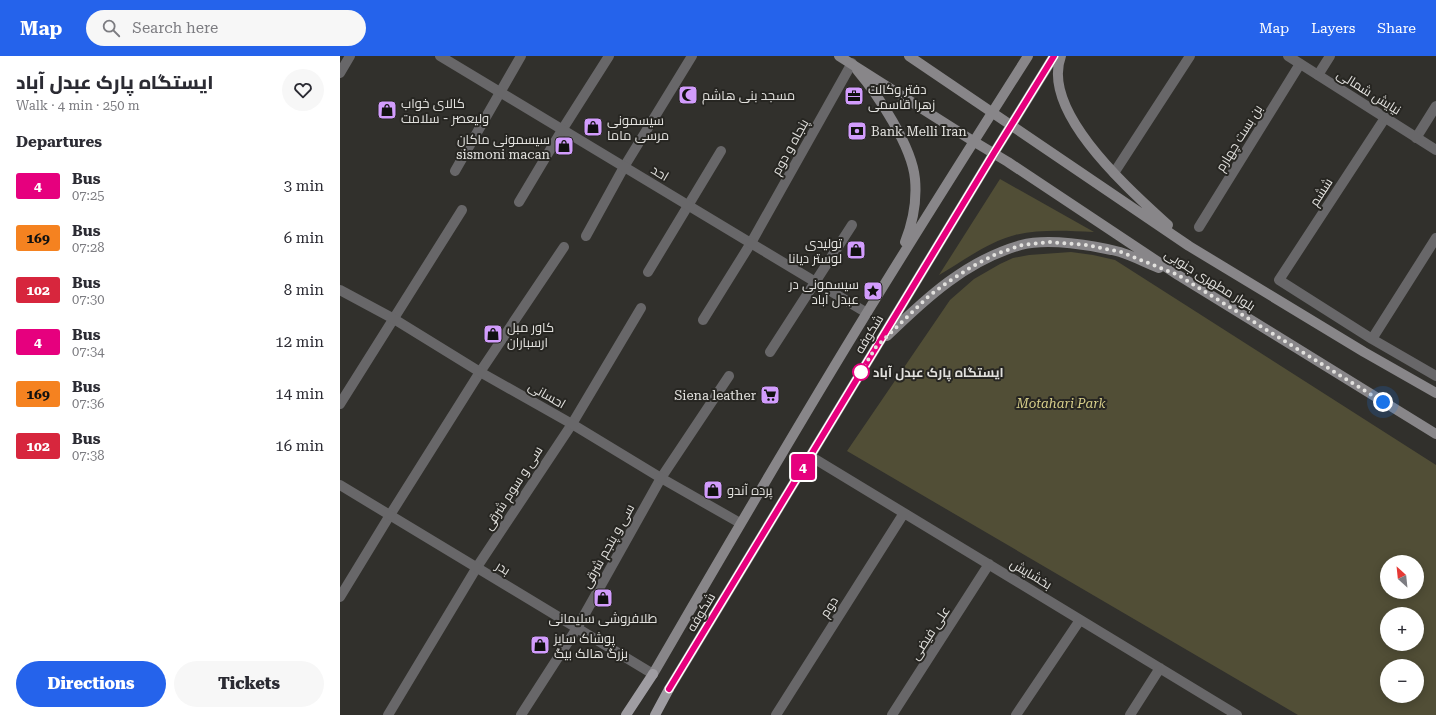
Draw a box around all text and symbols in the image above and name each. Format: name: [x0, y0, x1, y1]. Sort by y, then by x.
search box: [86, 10, 366, 46]
text: Map: [20, 17, 62, 40]
icon: search: [100, 17, 122, 39]
text: Search here: [132, 19, 218, 37]
text: Map: [1259, 20, 1289, 36]
text: Layers: [1311, 20, 1355, 36]
text: Share: [1377, 20, 1416, 36]
street label: نیایش شمالی: [1334, 66, 1404, 118]
button: heart: [282, 69, 324, 111]
text: ایستگاه پارک عبدل آباد: [16, 71, 213, 94]
place label: دفتر وکالت زهرا قاسمی: [868, 82, 935, 112]
mosque icon: مسجد بنی هاشم: [677, 84, 699, 106]
office icon: دفتر وکالت زهرا قاسمی: [843, 85, 865, 107]
place label: مسجد بنی هاشم: [702, 88, 795, 105]
place label: کالای خواب ولیعصر - سلامت: [401, 96, 489, 126]
text: Walk · 4 min · 250 m: [16, 98, 140, 113]
shop icon: کالای خواب ولیعصر - سلامت: [376, 99, 398, 121]
street label: بن بست چهارم: [1213, 102, 1267, 175]
place label: سیسمونی مرسی ماما: [607, 113, 669, 143]
shop icon: سیسمونی مرسی ماما: [582, 116, 604, 138]
street label: پنجاه و دوم: [768, 116, 814, 179]
bank icon: Bank Melli Iran: [846, 120, 868, 142]
place label: Bank Melli Iran: [871, 124, 967, 139]
place label: سیسمونی ماکان sismoni macan: [456, 132, 551, 162]
text: Departures: [16, 133, 102, 151]
shop icon: سیسمونی ماکان sismoni macan: [553, 135, 575, 157]
street label: احد: [649, 162, 671, 184]
text: Bus: [72, 170, 100, 188]
street label: ششم: [1306, 175, 1337, 210]
text: 3 min: [284, 177, 324, 195]
text: 4: [34, 178, 42, 194]
text: 07:25: [72, 188, 104, 203]
text: Bus: [72, 222, 100, 240]
text: 6 min: [284, 229, 324, 247]
text: 169: [26, 230, 50, 246]
place label: تولیدی لوستر دیانا: [788, 236, 843, 266]
shop icon: تولیدی لوستر دیانا: [845, 239, 867, 261]
text: 07:28: [72, 240, 104, 255]
street label: بلوار مطهری جنوبی: [1162, 246, 1258, 314]
text: Bus: [72, 274, 100, 292]
place label: سیسمونی در عبدل آباد: [788, 277, 859, 308]
place icon: سیسمونی در عبدل آباد: [862, 280, 884, 302]
text: 8 min: [284, 281, 324, 299]
text: 102: [26, 282, 50, 298]
text: 07:30: [72, 292, 104, 307]
street label: شکوفه: [852, 312, 886, 356]
place label: كاور مبل ارسباران: [507, 320, 554, 350]
shop icon: كاور مبل ارسباران: [482, 323, 504, 345]
text: Bus: [72, 326, 100, 344]
text: 12 min: [275, 333, 324, 351]
text: 4: [34, 334, 42, 350]
text: 07:34: [72, 344, 104, 359]
marker: ایستگاه پارک عبدل آباد: [852, 363, 870, 381]
place label: ایستگاه پارک عبدل آباد: [873, 365, 1004, 382]
text: Bus: [72, 378, 100, 396]
street label: احسانی: [526, 378, 568, 412]
supermarket icon: Siena leather: [759, 384, 781, 406]
text: 14 min: [275, 385, 324, 403]
text: 169: [26, 386, 50, 402]
place label: Siena leather: [674, 388, 757, 403]
your location: [1373, 392, 1393, 412]
text: 07:36: [72, 396, 104, 411]
park label: Motahari Park: [1015, 396, 1106, 411]
text: Bus: [72, 430, 100, 448]
text: 16 min: [275, 437, 324, 455]
text: 102: [26, 438, 50, 454]
street label: سی و سوم شرقی: [480, 443, 547, 534]
text: 07:38: [72, 448, 104, 463]
line badge: 4: [790, 454, 816, 480]
text: 4: [799, 459, 807, 475]
shop icon: پرده آندو: [702, 479, 724, 501]
place label: پرده آندو: [727, 483, 773, 500]
street label: سی و پنجم شرقی: [579, 501, 639, 592]
north arrow: [1380, 555, 1424, 599]
map controls: [1380, 555, 1424, 703]
street label: بخشایش: [1007, 556, 1055, 592]
street label: بدر: [492, 557, 513, 578]
shop icon: طلافروشی سلیمانی: [592, 587, 614, 609]
street label: شکوفه: [684, 590, 718, 634]
street label: دوم: [817, 594, 843, 621]
street label: علی فیضی: [907, 603, 953, 663]
button: +: [1380, 607, 1424, 651]
place label: طلافروشی سلیمانی: [549, 611, 657, 626]
place label: پوشاک سایز بزرگ هالک بیگ: [553, 631, 628, 661]
shop icon: پوشاک سایز بزرگ هالک بیگ: [529, 634, 551, 656]
button: −: [1380, 659, 1424, 703]
button: Directions: [16, 661, 166, 707]
button: Tickets: [174, 661, 324, 707]

